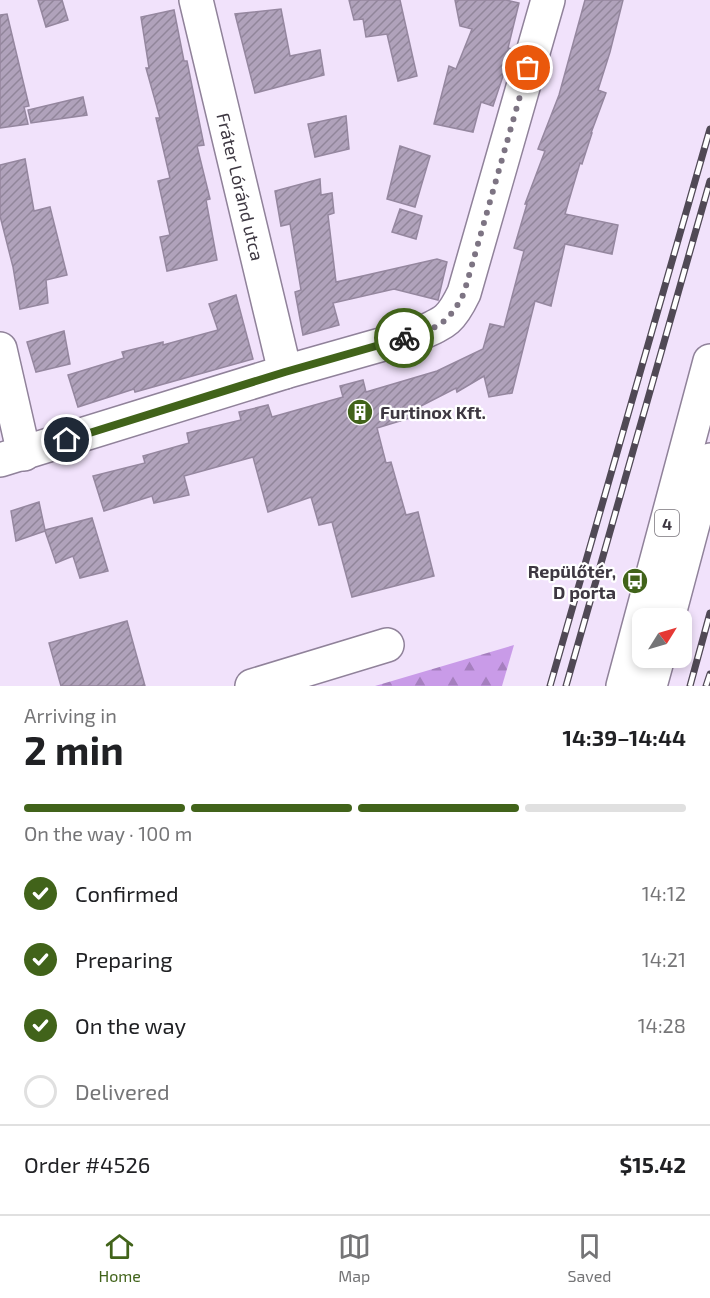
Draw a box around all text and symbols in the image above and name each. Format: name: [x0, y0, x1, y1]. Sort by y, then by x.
pin: [502, 42, 553, 93]
icon: bag: [511, 51, 544, 84]
street label: Fráter Lóránd utca: [212, 111, 269, 263]
courier: [374, 308, 434, 368]
icon: bike: [388, 322, 421, 355]
building icon: Furtinox Kft.: [345, 397, 375, 427]
place label: Furtinox Kft.: [380, 401, 486, 423]
pin: [41, 414, 92, 465]
icon: home: [50, 423, 83, 456]
road number: 4: [655, 510, 679, 536]
place label: Repülőtér, D porta: [528, 560, 616, 603]
bus stop icon: Repülőtér, D porta: [620, 566, 650, 596]
north arrow: [632, 608, 692, 668]
map controls: [632, 608, 692, 668]
text: Arriving in: [24, 703, 117, 727]
text: 14:39–14:44: [563, 724, 686, 750]
text: 2 min: [24, 726, 124, 773]
text: On the way · 100 m: [24, 821, 192, 845]
icon: check: [24, 877, 57, 910]
text: Confirmed: [75, 880, 179, 906]
text: 14:12: [642, 881, 686, 905]
icon: check: [24, 943, 57, 976]
text: Preparing: [75, 946, 173, 972]
text: 14:21: [642, 947, 686, 971]
icon: check: [24, 1009, 57, 1042]
text: On the way: [75, 1012, 186, 1038]
text: 14:28: [638, 1013, 686, 1037]
text: Delivered: [75, 1078, 170, 1104]
text: Order #4526: [24, 1151, 150, 1177]
text: $15.42: [620, 1151, 686, 1177]
tab: Home: [98, 1230, 141, 1285]
tab: Map: [338, 1230, 371, 1285]
tab: Saved: [568, 1230, 612, 1285]

